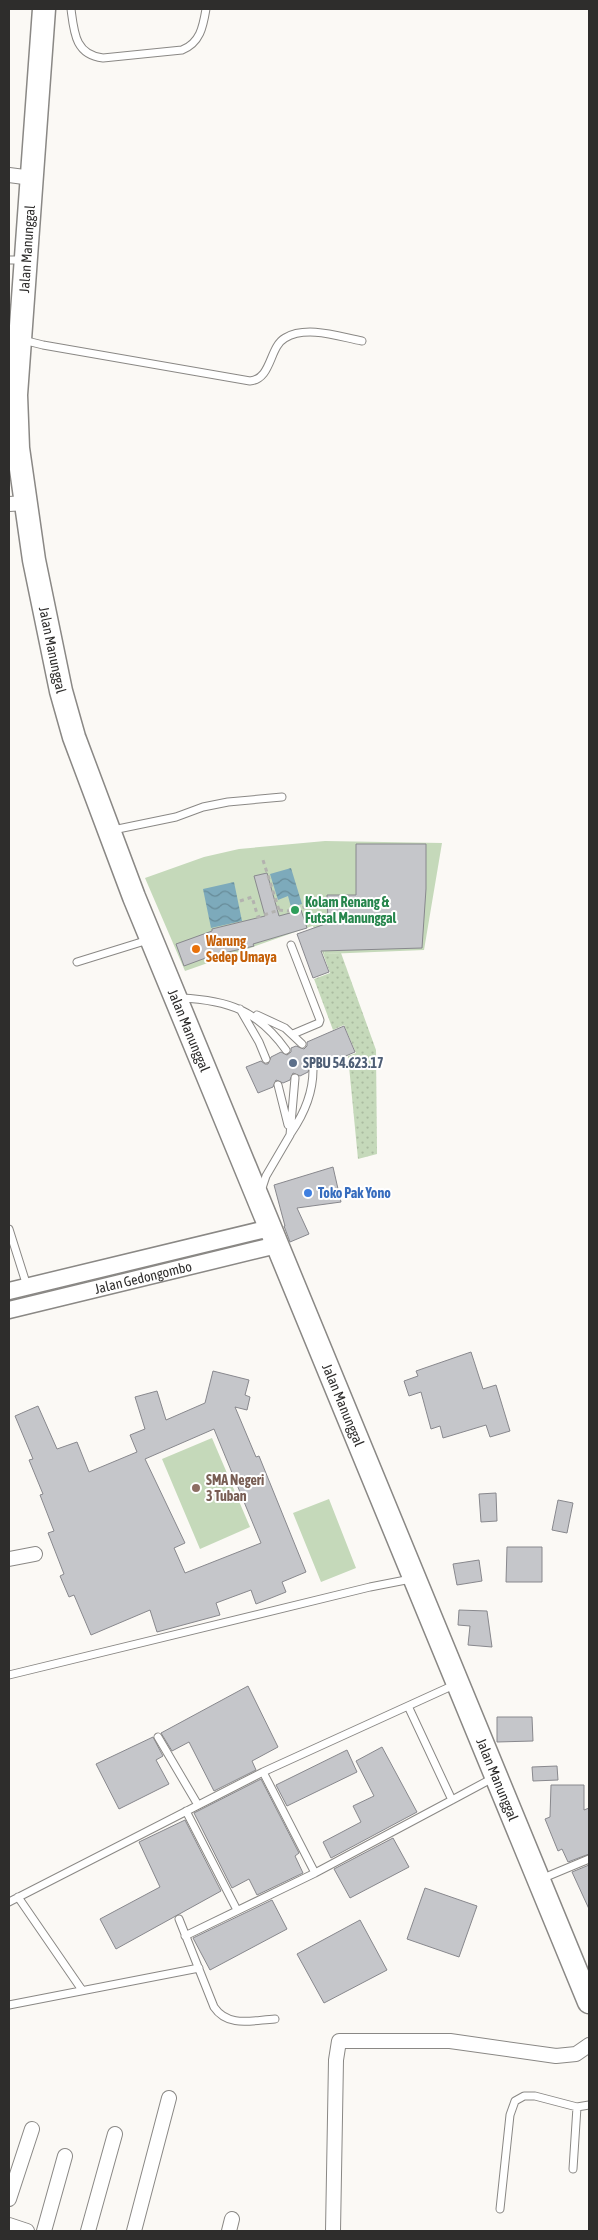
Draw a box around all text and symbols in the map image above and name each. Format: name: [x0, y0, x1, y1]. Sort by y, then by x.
street label: Jalan Manunggal: [16, 204, 38, 293]
street label: Jalan Manunggal: [36, 605, 69, 695]
place label: Kolam Renang & Futsal Manunggal: [305, 894, 397, 926]
marker: Kolam Renang & Futsal Manunggal: [289, 904, 301, 916]
place label: Warung Sedep Umaya: [205, 933, 277, 965]
marker: Warung Sedep Umaya: [190, 943, 202, 955]
street label: Jalan Manunggal: [165, 987, 213, 1074]
place label: SPBU 54.623.17: [303, 1055, 384, 1071]
marker: SPBU 54.623.17: [287, 1057, 299, 1069]
place label: Toko Pak Yono: [318, 1185, 391, 1201]
marker: Toko Pak Yono: [302, 1187, 314, 1199]
street label: Jalan Gedongombo: [93, 1258, 193, 1297]
street label: Jalan Manunggal: [319, 1361, 367, 1449]
place label: SMA Negeri 3 Tuban: [206, 1472, 264, 1504]
marker: SMA Negeri 3 Tuban: [190, 1482, 202, 1494]
street label: Jalan Manunggal: [473, 1736, 522, 1823]

